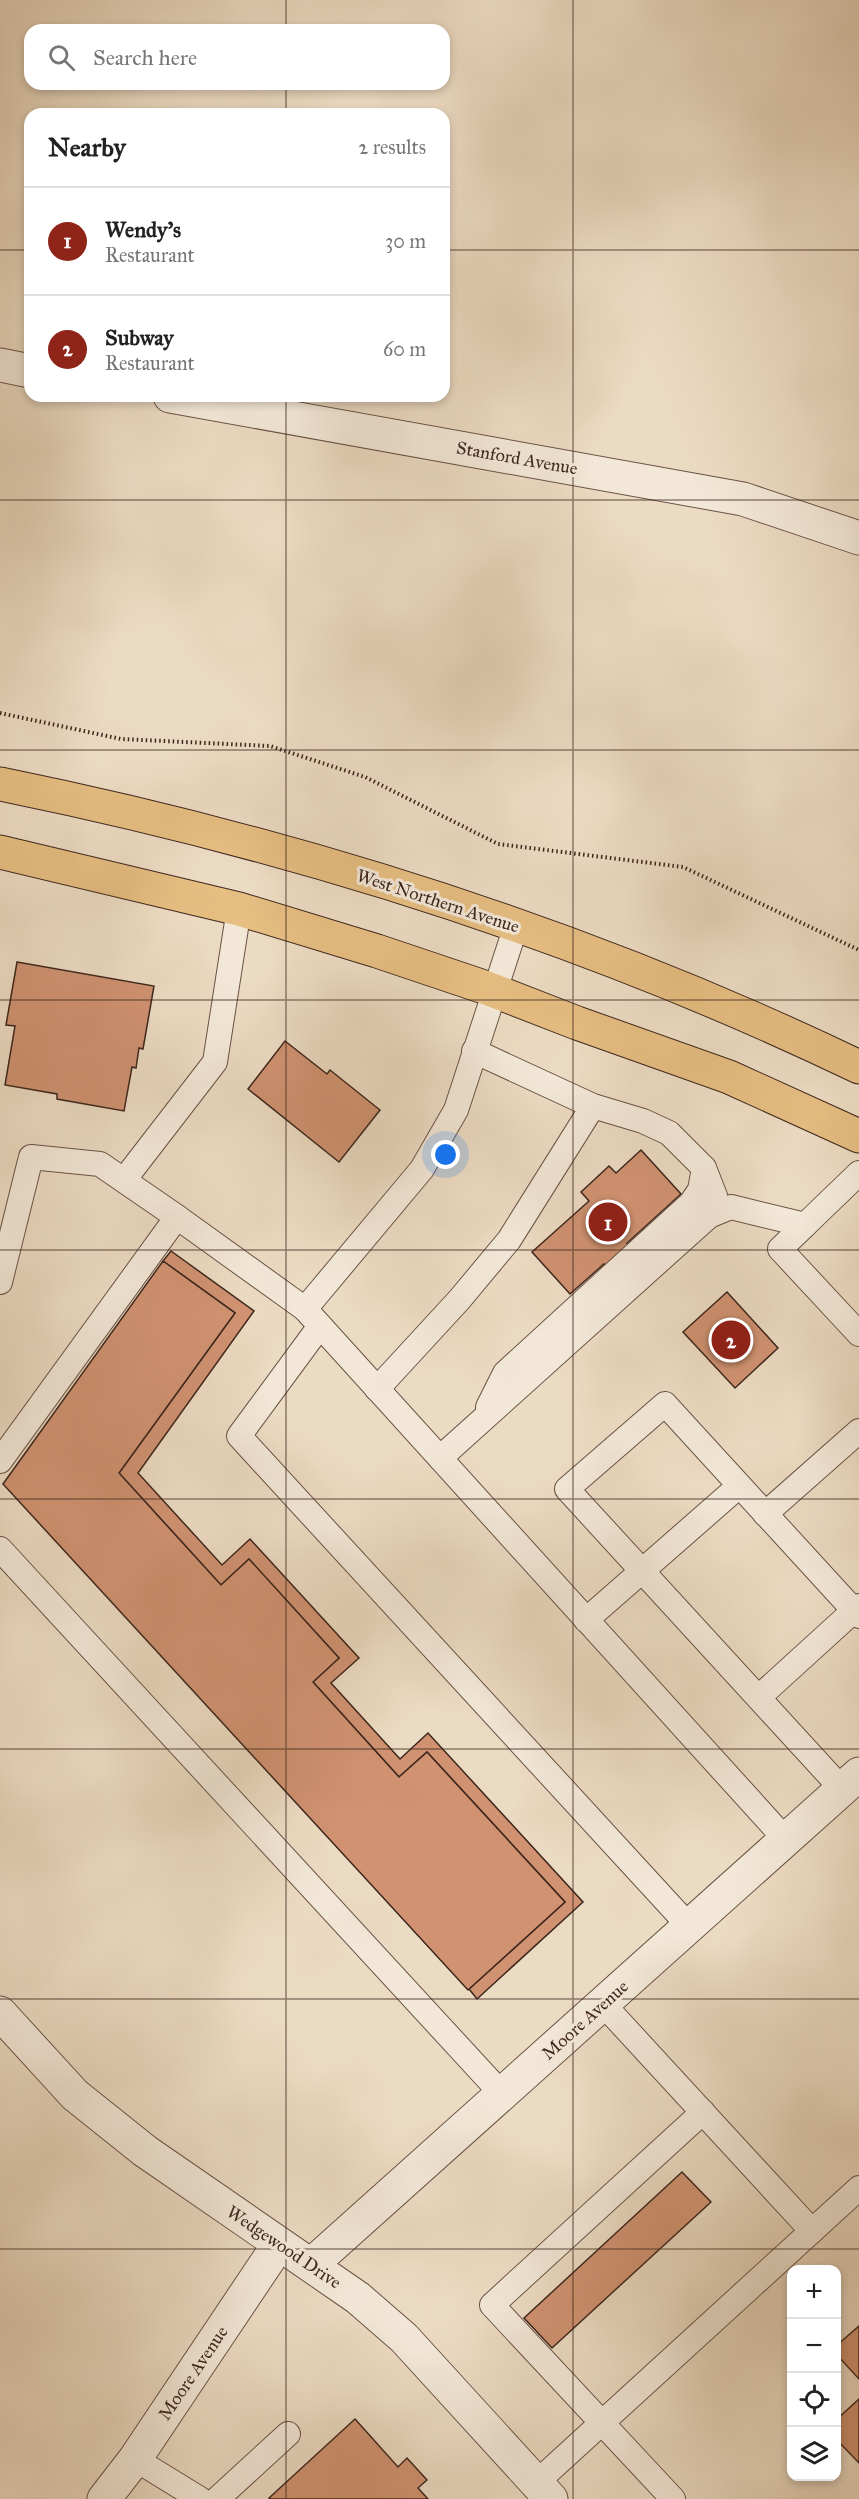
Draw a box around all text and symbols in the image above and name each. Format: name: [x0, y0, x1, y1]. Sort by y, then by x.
search box: [24, 24, 450, 90]
icon: search: [45, 41, 78, 74]
text: Search here: [93, 44, 197, 71]
text: Nearby: [48, 131, 126, 163]
text: 2 results: [358, 135, 426, 159]
text: Wendy's: [105, 216, 181, 243]
text: 1: [64, 229, 71, 253]
text: 30 m: [385, 229, 426, 253]
text: Restaurant: [105, 243, 195, 267]
text: Subway: [105, 324, 174, 351]
text: 2: [63, 337, 72, 361]
text: 60 m: [383, 337, 426, 361]
text: Restaurant: [105, 351, 195, 375]
street label: Stanford Avenue: [455, 437, 579, 479]
street label: West Northern Avenue: [354, 864, 522, 938]
your location: [431, 1140, 460, 1169]
pin: 1: [588, 1200, 628, 1244]
pin: 2: [712, 1318, 750, 1362]
street label: Moore Avenue: [537, 1975, 633, 2065]
street label: Wedgewood Drive: [222, 2201, 345, 2294]
map controls: [787, 2265, 841, 2481]
button: +: [787, 2265, 841, 2319]
button: −: [787, 2319, 841, 2373]
street label: Moore Avenue: [153, 2322, 233, 2424]
button: locate: [787, 2373, 841, 2427]
button: layers: [787, 2427, 841, 2481]

